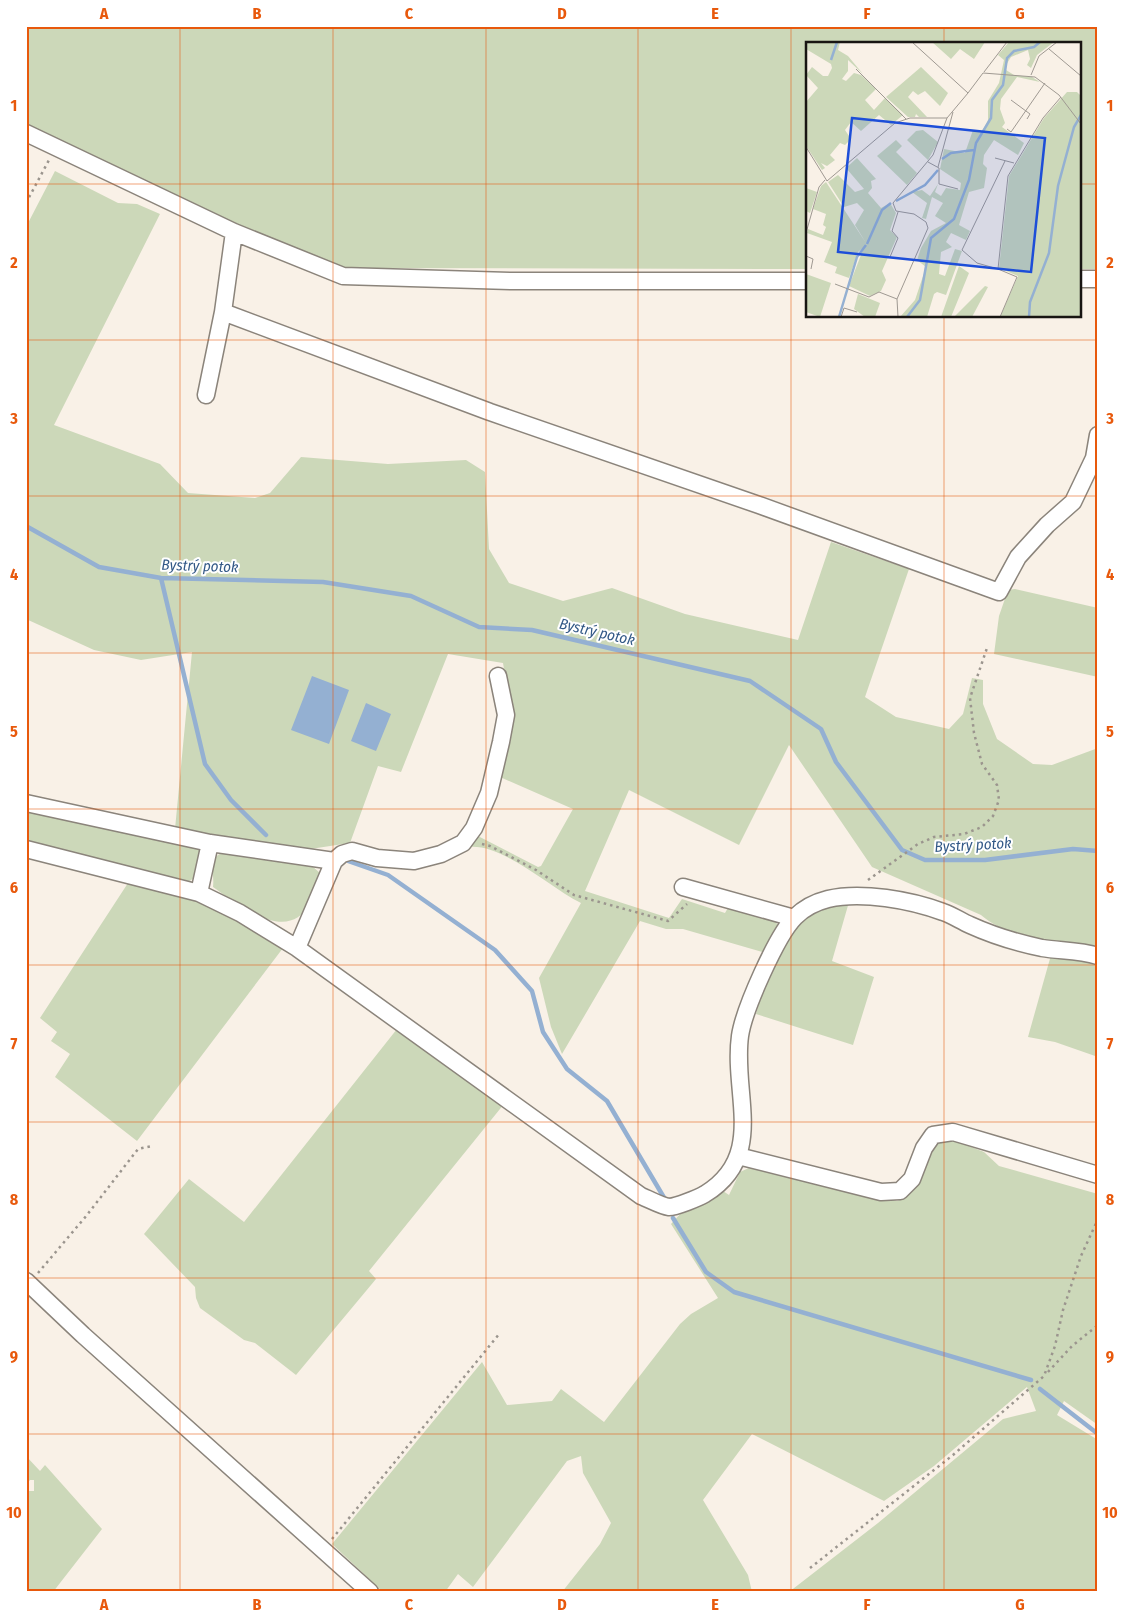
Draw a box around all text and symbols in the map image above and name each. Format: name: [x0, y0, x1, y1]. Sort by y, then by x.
text: A: [99, 4, 109, 23]
text: B: [253, 4, 262, 23]
text: C: [405, 4, 414, 23]
text: D: [557, 4, 567, 23]
text: E: [711, 4, 719, 23]
text: F: [863, 4, 871, 23]
text: G: [1015, 4, 1025, 23]
inset map: [806, 42, 1082, 318]
text: 1: [11, 96, 17, 115]
text: 1: [1107, 96, 1113, 115]
text: 2: [9, 253, 18, 272]
text: 2: [1105, 253, 1114, 272]
text: 3: [9, 409, 18, 428]
text: 3: [1105, 409, 1114, 428]
water label: Bystrý potok: [161, 556, 239, 576]
text: 4: [10, 565, 18, 584]
text: 4: [1106, 565, 1114, 584]
water label: Bystrý potok: [557, 615, 637, 650]
text: 5: [10, 722, 18, 741]
text: 5: [1106, 722, 1114, 741]
water label: Bystrý potok: [934, 834, 1012, 856]
text: 6: [10, 878, 18, 897]
text: 6: [1106, 878, 1114, 897]
text: 7: [11, 1034, 18, 1053]
text: 7: [1107, 1034, 1114, 1053]
text: 8: [10, 1190, 19, 1209]
text: 8: [1106, 1190, 1115, 1209]
text: 9: [10, 1347, 18, 1366]
text: 9: [1106, 1347, 1114, 1366]
text: 10: [6, 1503, 22, 1522]
text: 10: [1102, 1503, 1118, 1522]
text: A: [99, 1595, 109, 1614]
text: B: [253, 1595, 262, 1614]
text: C: [405, 1595, 414, 1614]
text: D: [557, 1595, 567, 1614]
text: E: [711, 1595, 719, 1614]
text: F: [863, 1595, 871, 1614]
text: G: [1015, 1595, 1025, 1614]

